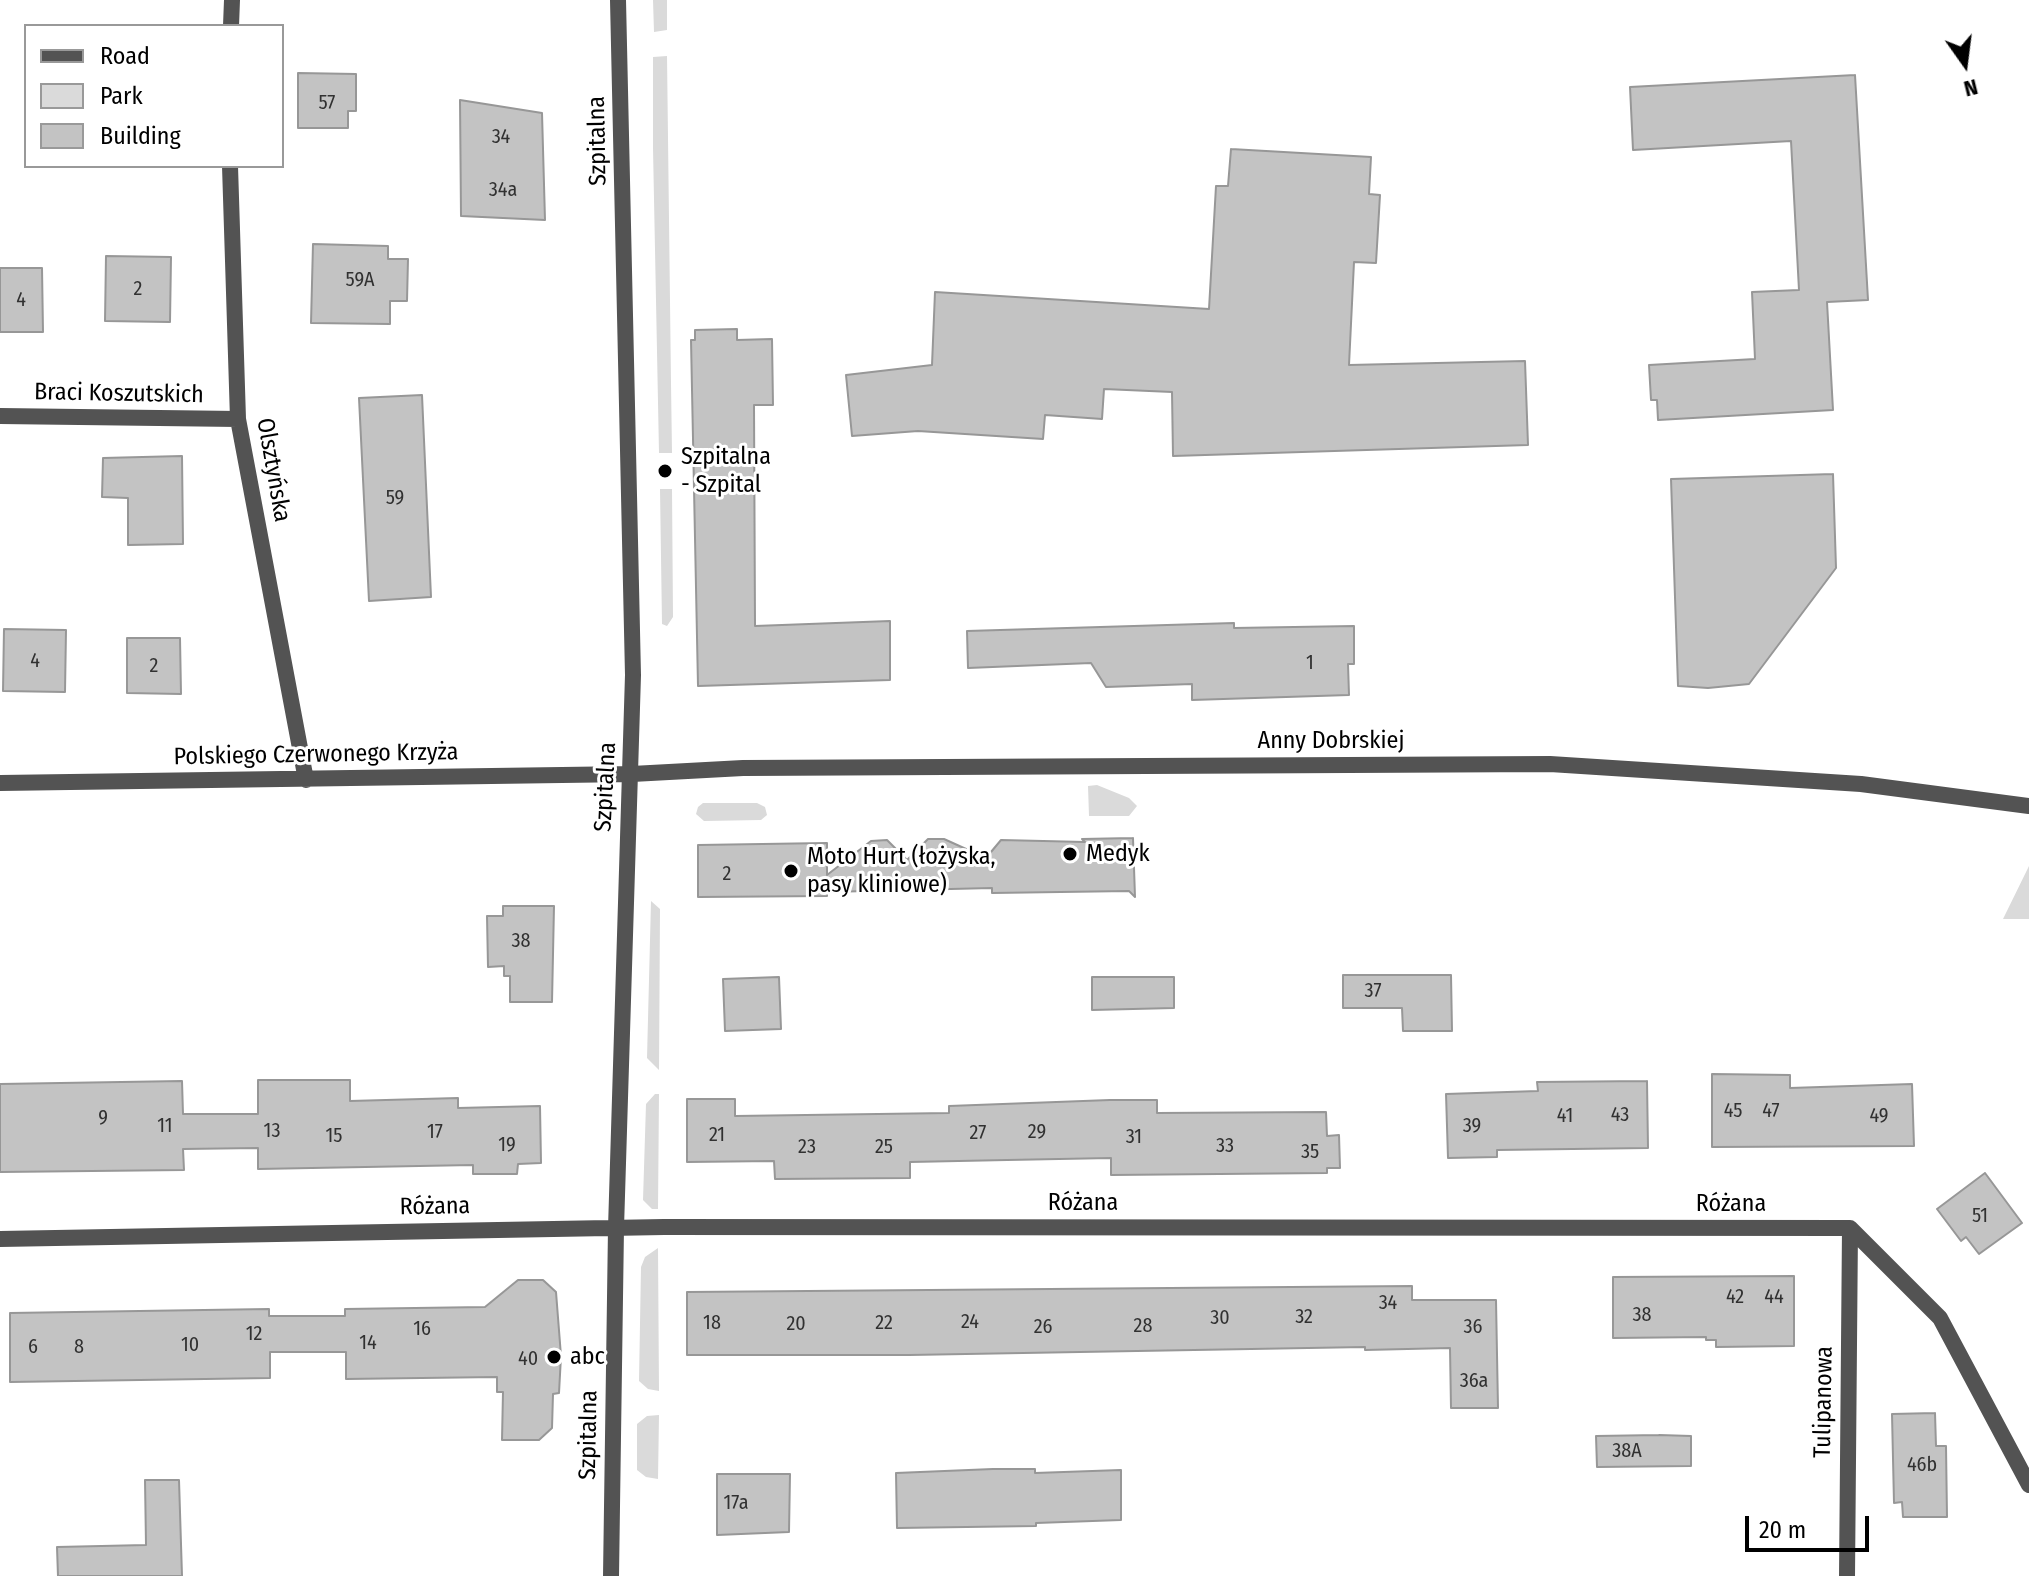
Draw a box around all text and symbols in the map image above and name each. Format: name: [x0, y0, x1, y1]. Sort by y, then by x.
legend: [24, 24, 284, 168]
north arrow: [1925, 24, 2005, 104]
text: Road: [100, 42, 150, 70]
text: N: [1961, 73, 1981, 102]
text: Park: [100, 82, 143, 110]
house number: 57: [319, 91, 335, 115]
street label: Szpitalna: [583, 96, 613, 186]
text: Building: [100, 122, 181, 150]
house number: 34: [492, 125, 510, 149]
house number: 34a: [489, 178, 517, 202]
house number: 59A: [346, 268, 374, 292]
house number: 2: [134, 277, 142, 301]
house number: 4: [16, 288, 26, 312]
street label: Braci Koszutskich: [34, 378, 204, 410]
street label: Olsztyńska: [250, 416, 296, 524]
place label: Szpitalna - Szpital: [681, 443, 771, 499]
marker: Szpitalna - Szpital: [656, 462, 674, 480]
house number: 59: [386, 486, 404, 510]
house number: 4: [30, 649, 40, 673]
house number: 1: [1306, 651, 1314, 675]
house number: 2: [150, 654, 158, 678]
street label: Anny Dobrskiej: [1258, 727, 1404, 755]
street label: Polskiego Czerwonego Krzyża: [173, 738, 459, 772]
street label: Szpitalna: [589, 741, 623, 833]
place label: Medyk: [1086, 840, 1150, 868]
place label: Moto Hurt (łożyska, pasy kliniowe): [807, 843, 996, 899]
marker: Medyk: [1061, 845, 1079, 863]
house number: 2: [723, 862, 731, 886]
marker: Moto Hurt (łożyska, pasy kliniowe): [782, 862, 800, 880]
house number: 38: [511, 929, 531, 953]
house number: 37: [1364, 979, 1382, 1003]
house number: 45: [1724, 1099, 1742, 1123]
house number: 47: [1762, 1099, 1780, 1123]
house number: 43: [1611, 1103, 1629, 1127]
house number: 41: [1557, 1104, 1573, 1128]
house number: 49: [1869, 1104, 1889, 1128]
house number: 9: [98, 1106, 108, 1130]
house number: 11: [157, 1114, 173, 1138]
house number: 39: [1463, 1114, 1481, 1138]
house number: 13: [264, 1119, 280, 1143]
house number: 17: [427, 1120, 443, 1144]
house number: 29: [1028, 1120, 1046, 1144]
house number: 27: [970, 1121, 986, 1145]
house number: 21: [709, 1123, 725, 1147]
house number: 15: [326, 1124, 342, 1148]
house number: 31: [1126, 1125, 1142, 1149]
house number: 19: [498, 1133, 516, 1157]
house number: 33: [1216, 1134, 1234, 1158]
house number: 23: [798, 1135, 816, 1159]
house number: 25: [875, 1135, 893, 1159]
house number: 35: [1301, 1140, 1319, 1164]
street label: Różana: [1048, 1189, 1118, 1217]
street label: Różana: [1696, 1190, 1766, 1218]
street label: Różana: [399, 1192, 471, 1222]
house number: 51: [1972, 1204, 1988, 1228]
house number: 42: [1726, 1285, 1744, 1309]
house number: 44: [1764, 1285, 1784, 1309]
house number: 34: [1379, 1291, 1397, 1315]
house number: 38: [1632, 1303, 1652, 1327]
house number: 32: [1295, 1305, 1313, 1329]
house number: 30: [1210, 1306, 1230, 1330]
house number: 24: [961, 1310, 979, 1334]
house number: 18: [703, 1311, 721, 1335]
house number: 22: [875, 1311, 893, 1335]
house number: 20: [786, 1312, 806, 1336]
house number: 28: [1134, 1314, 1152, 1338]
house number: 26: [1034, 1315, 1052, 1339]
house number: 36: [1464, 1315, 1482, 1339]
house number: 16: [413, 1317, 431, 1341]
house number: 12: [246, 1322, 262, 1346]
house number: 14: [359, 1331, 377, 1355]
house number: 10: [181, 1333, 199, 1357]
house number: 6: [28, 1335, 38, 1359]
house number: 8: [74, 1335, 84, 1359]
place label: abc: [570, 1343, 605, 1371]
street label: Tulipanowa: [1809, 1346, 1839, 1458]
house number: 40: [518, 1347, 538, 1371]
marker: abc: [545, 1348, 563, 1366]
house number: 36a: [1460, 1369, 1488, 1393]
street label: Szpitalna: [574, 1390, 604, 1480]
house number: 38A: [1612, 1439, 1642, 1463]
house number: 46b: [1907, 1453, 1937, 1477]
house number: 17a: [723, 1491, 749, 1515]
scale bar: [1749, 1500, 1873, 1550]
text: 20 m: [1759, 1516, 1806, 1544]

